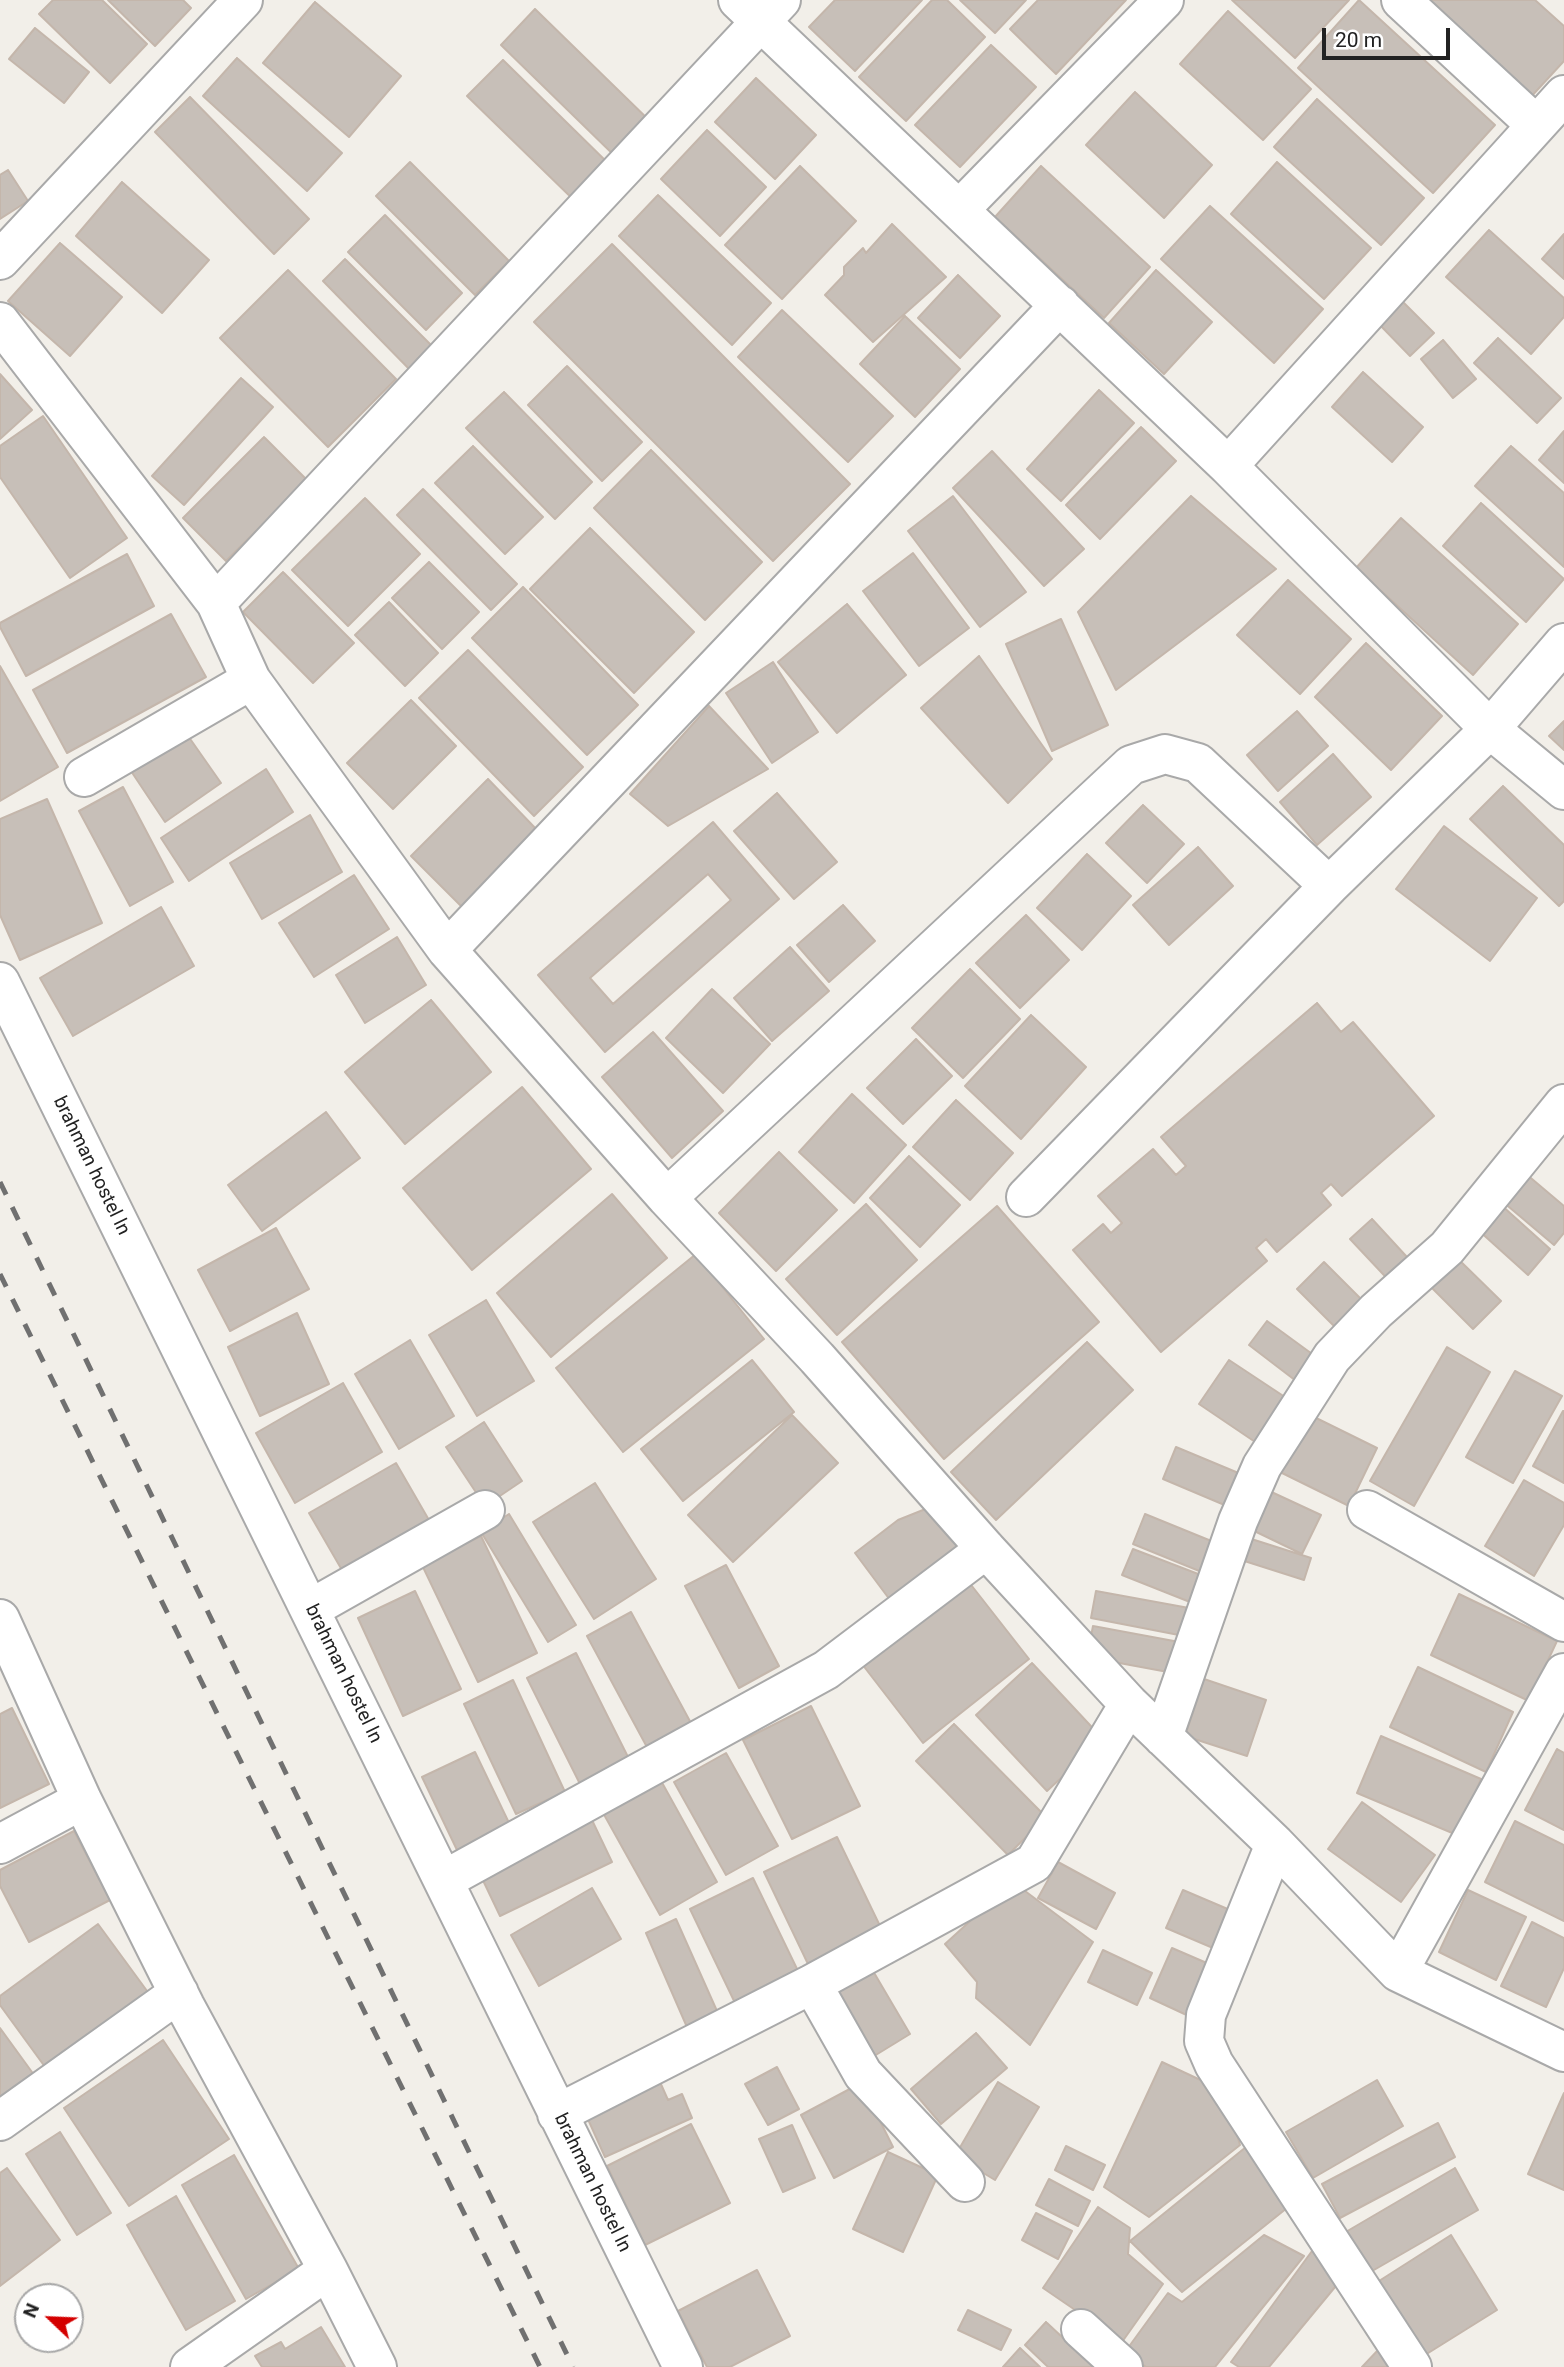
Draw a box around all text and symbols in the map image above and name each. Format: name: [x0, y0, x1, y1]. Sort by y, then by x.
scale bar: [1326, 14, 1454, 58]
text: 20 m: [1335, 28, 1382, 52]
street label: brahman hostel ln: [48, 1093, 134, 1239]
street label: brahman hostel ln: [300, 1601, 386, 1747]
street label: brahman hostel ln: [549, 2110, 635, 2256]
north arrow: [14, 2283, 84, 2353]
text: N: [18, 2300, 44, 2321]

